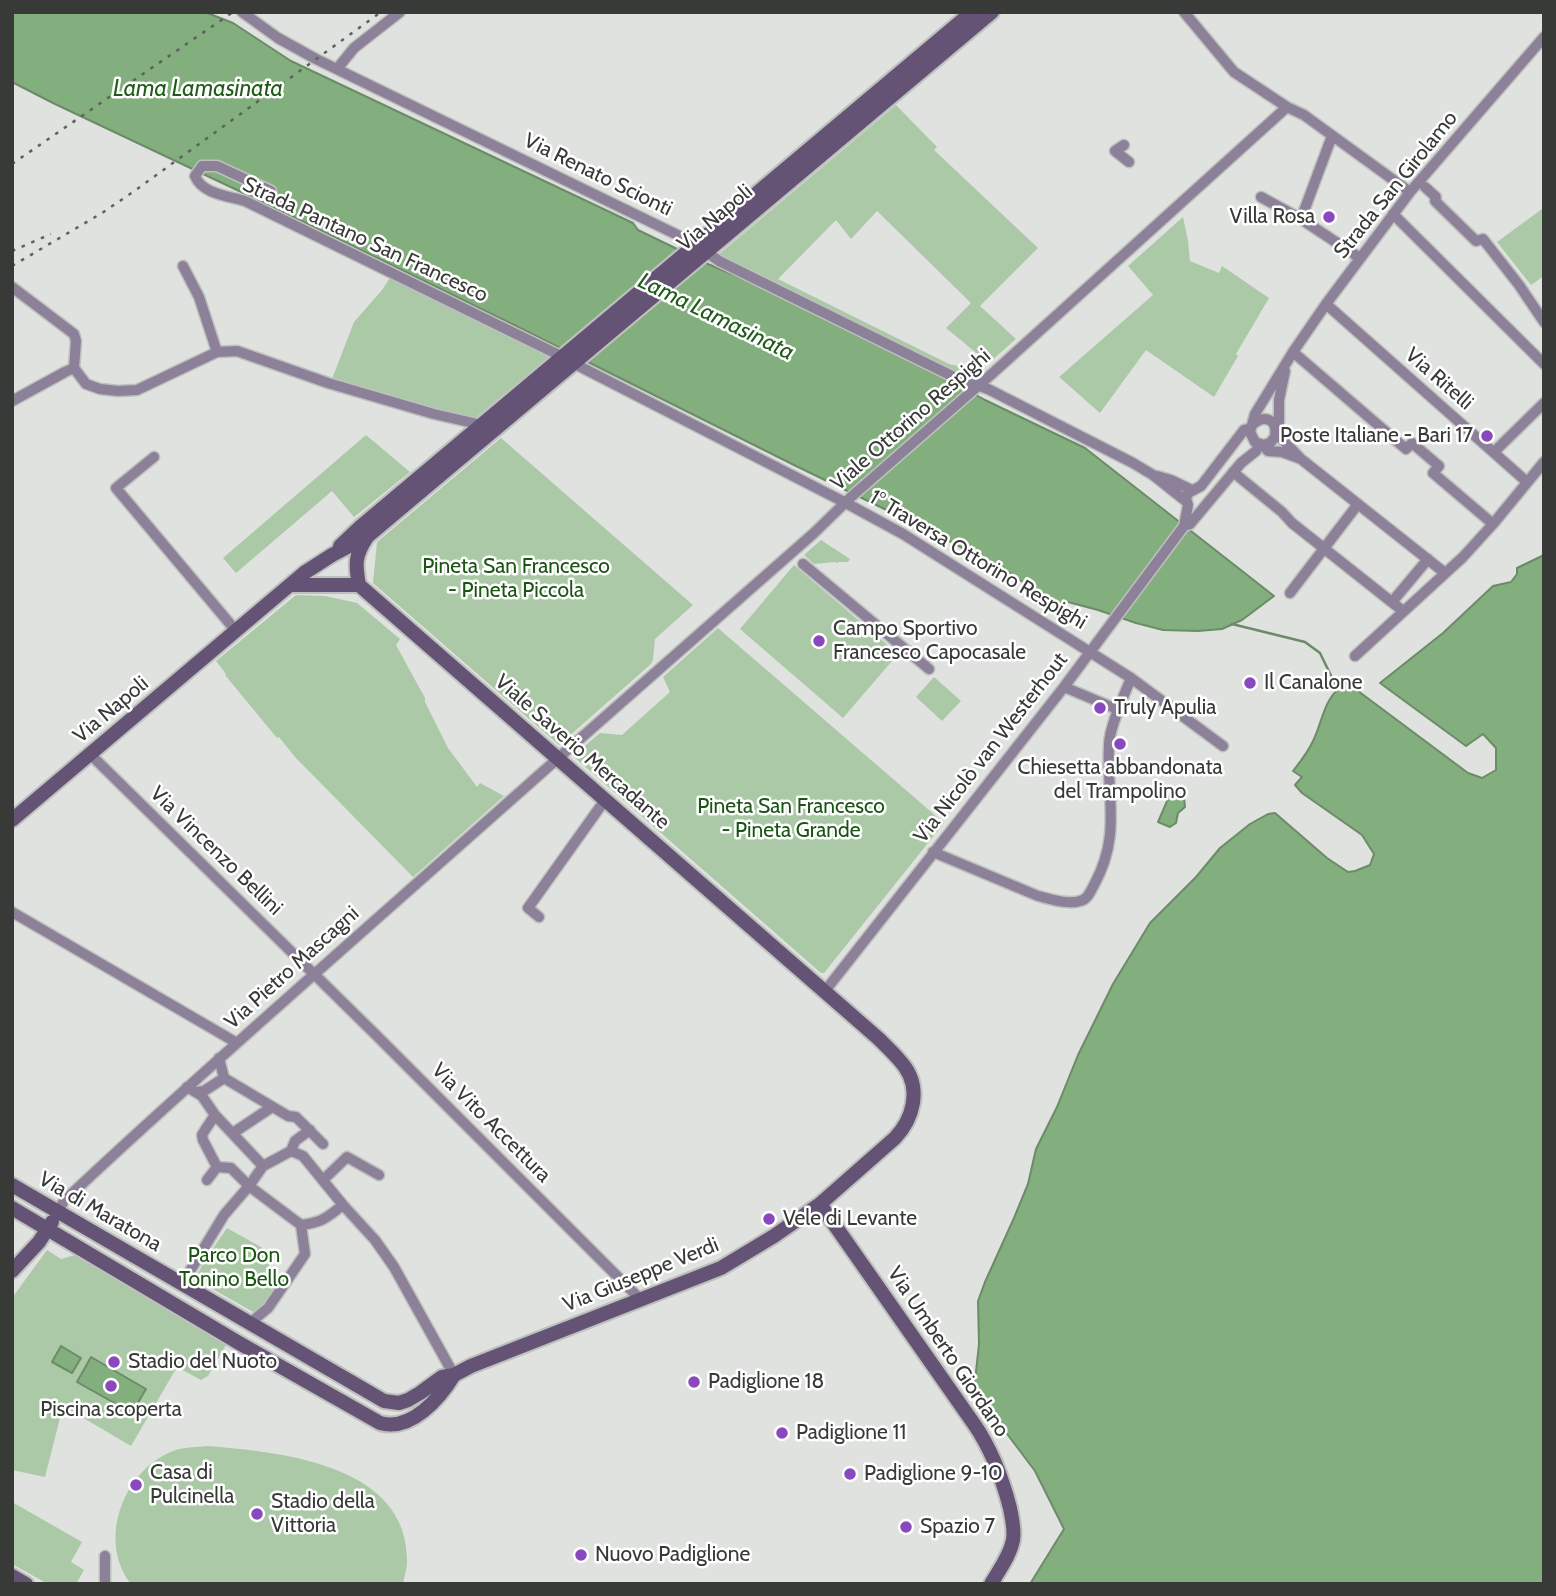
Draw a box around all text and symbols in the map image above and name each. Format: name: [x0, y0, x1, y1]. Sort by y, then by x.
water label: Lama Lamasinata: [113, 75, 283, 103]
street label: Strada San Girolamo: [1329, 106, 1463, 264]
street label: Via Renato Scionti: [520, 128, 676, 222]
street label: Strada Pantano San Francesco: [238, 172, 492, 308]
street label: Via Napoli: [672, 179, 758, 257]
place label: Villa Rosa: [1230, 204, 1315, 230]
marker: Villa Rosa: [1321, 209, 1337, 225]
water label: Lama Lamasinata: [634, 267, 798, 367]
street label: Via Ritelli: [1400, 343, 1478, 415]
street label: Viale Ottorino Respighi: [826, 344, 996, 496]
place label: Poste Italiane - Bari 17: [1280, 423, 1473, 449]
marker: Poste Italiane - Bari 17: [1479, 428, 1495, 444]
street label: 1° Traversa Ottorino Respighi: [865, 485, 1091, 635]
park label: Pineta San Francesco - Pineta Piccola: [422, 554, 610, 604]
place label: Campo Sportivo Francesco Capocasale: [833, 616, 1026, 666]
marker: Campo Sportivo Francesco Capocasale: [811, 633, 827, 649]
street label: Via Nicolò van Westerhout: [909, 648, 1073, 848]
street label: Viale Saverio Mercadante: [489, 669, 675, 835]
place label: Il Canalone: [1264, 670, 1363, 696]
street label: Via Napoli: [68, 671, 154, 749]
marker: Il Canalone: [1242, 675, 1258, 691]
place label: Truly Apulia: [1114, 695, 1216, 721]
marker: Truly Apulia: [1092, 700, 1108, 716]
marker: Chiesetta abbandonata del Trampolino: [1112, 736, 1128, 752]
place label: Chiesetta abbandonata del Trampolino: [1017, 755, 1223, 805]
street label: Via Vincenzo Bellini: [144, 781, 288, 921]
park label: Pineta San Francesco - Pineta Grande: [697, 794, 885, 844]
street label: Via Pietro Mascagni: [220, 901, 364, 1035]
street label: Via Vito Accettura: [426, 1058, 556, 1188]
street label: Via di Maratona: [34, 1167, 166, 1257]
place label: Vele di Levante: [783, 1206, 917, 1232]
marker: Vele di Levante: [761, 1211, 777, 1227]
street label: Via Giuseppe Verdi: [560, 1232, 722, 1318]
park label: Parco Don Tonino Bello: [179, 1243, 289, 1293]
street label: Via Umberto Giordano: [882, 1262, 1014, 1442]
place label: Stadio del Nuoto: [128, 1349, 277, 1375]
marker: Stadio del Nuoto: [106, 1354, 122, 1370]
place label: Padiglione 18: [708, 1369, 824, 1395]
marker: Padiglione 18: [686, 1374, 702, 1390]
marker: Piscina scoperta: [103, 1378, 119, 1394]
place label: Piscina scoperta: [40, 1397, 182, 1423]
place label: Padiglione 11: [796, 1420, 906, 1446]
marker: Padiglione 11: [774, 1425, 790, 1441]
place label: Casa di Pulcinella: [150, 1460, 234, 1510]
place label: Padiglione 9-10: [864, 1461, 1003, 1487]
marker: Padiglione 9-10: [842, 1466, 858, 1482]
marker: Casa di Pulcinella: [128, 1477, 144, 1493]
place label: Stadio della Vittoria: [271, 1489, 375, 1539]
marker: Stadio della Vittoria: [249, 1506, 265, 1522]
place label: Spazio 7: [920, 1514, 995, 1540]
marker: Spazio 7: [898, 1519, 914, 1535]
place label: Nuovo Padiglione: [595, 1542, 750, 1568]
marker: Nuovo Padiglione: [573, 1547, 589, 1563]

